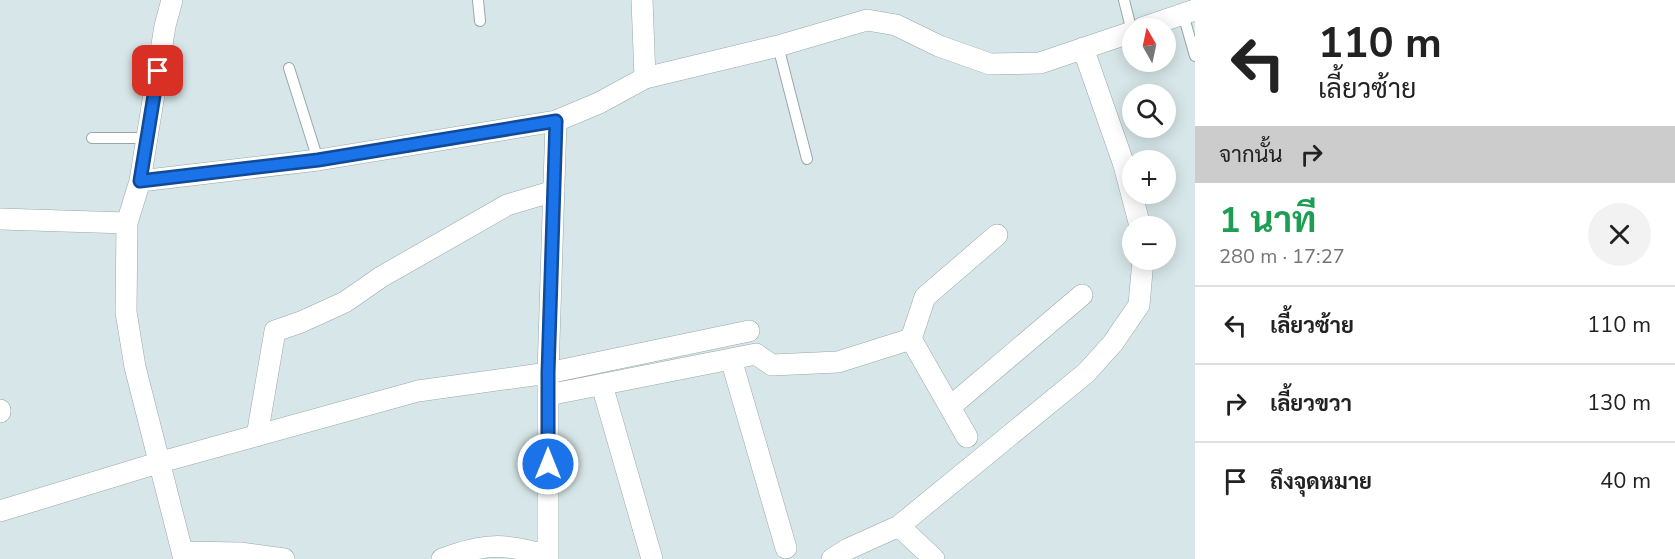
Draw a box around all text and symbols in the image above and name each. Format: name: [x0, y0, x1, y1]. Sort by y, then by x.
text: 110 m: [1318, 15, 1442, 72]
north arrow: [1122, 18, 1176, 72]
map controls: [1122, 18, 1176, 270]
icon: left: [1219, 24, 1297, 102]
pin: [132, 45, 183, 96]
icon: arrive: [141, 54, 174, 87]
text: เลี้ยวซ้าย: [1318, 71, 1416, 108]
button: search: [1122, 84, 1176, 138]
icon: right: [1295, 138, 1328, 171]
text: จากนั้น: [1219, 140, 1283, 170]
button: +: [1122, 150, 1176, 204]
text: 1 นาที: [1219, 196, 1317, 245]
button: close: [1588, 203, 1651, 266]
button: −: [1122, 216, 1176, 270]
text: 280 m · 17:27: [1219, 243, 1345, 270]
icon: left: [1219, 309, 1252, 342]
text: 110 m: [1587, 310, 1651, 340]
text: เลี้ยวซ้าย: [1270, 311, 1354, 341]
icon: right: [1219, 387, 1252, 420]
text: 130 m: [1587, 388, 1651, 418]
text: เลี้ยวขวา: [1270, 389, 1352, 419]
position arrow: [516, 432, 580, 496]
icon: arrive: [1219, 465, 1252, 498]
text: 40 m: [1600, 466, 1651, 496]
text: ถึงจุดหมาย: [1270, 467, 1372, 497]

